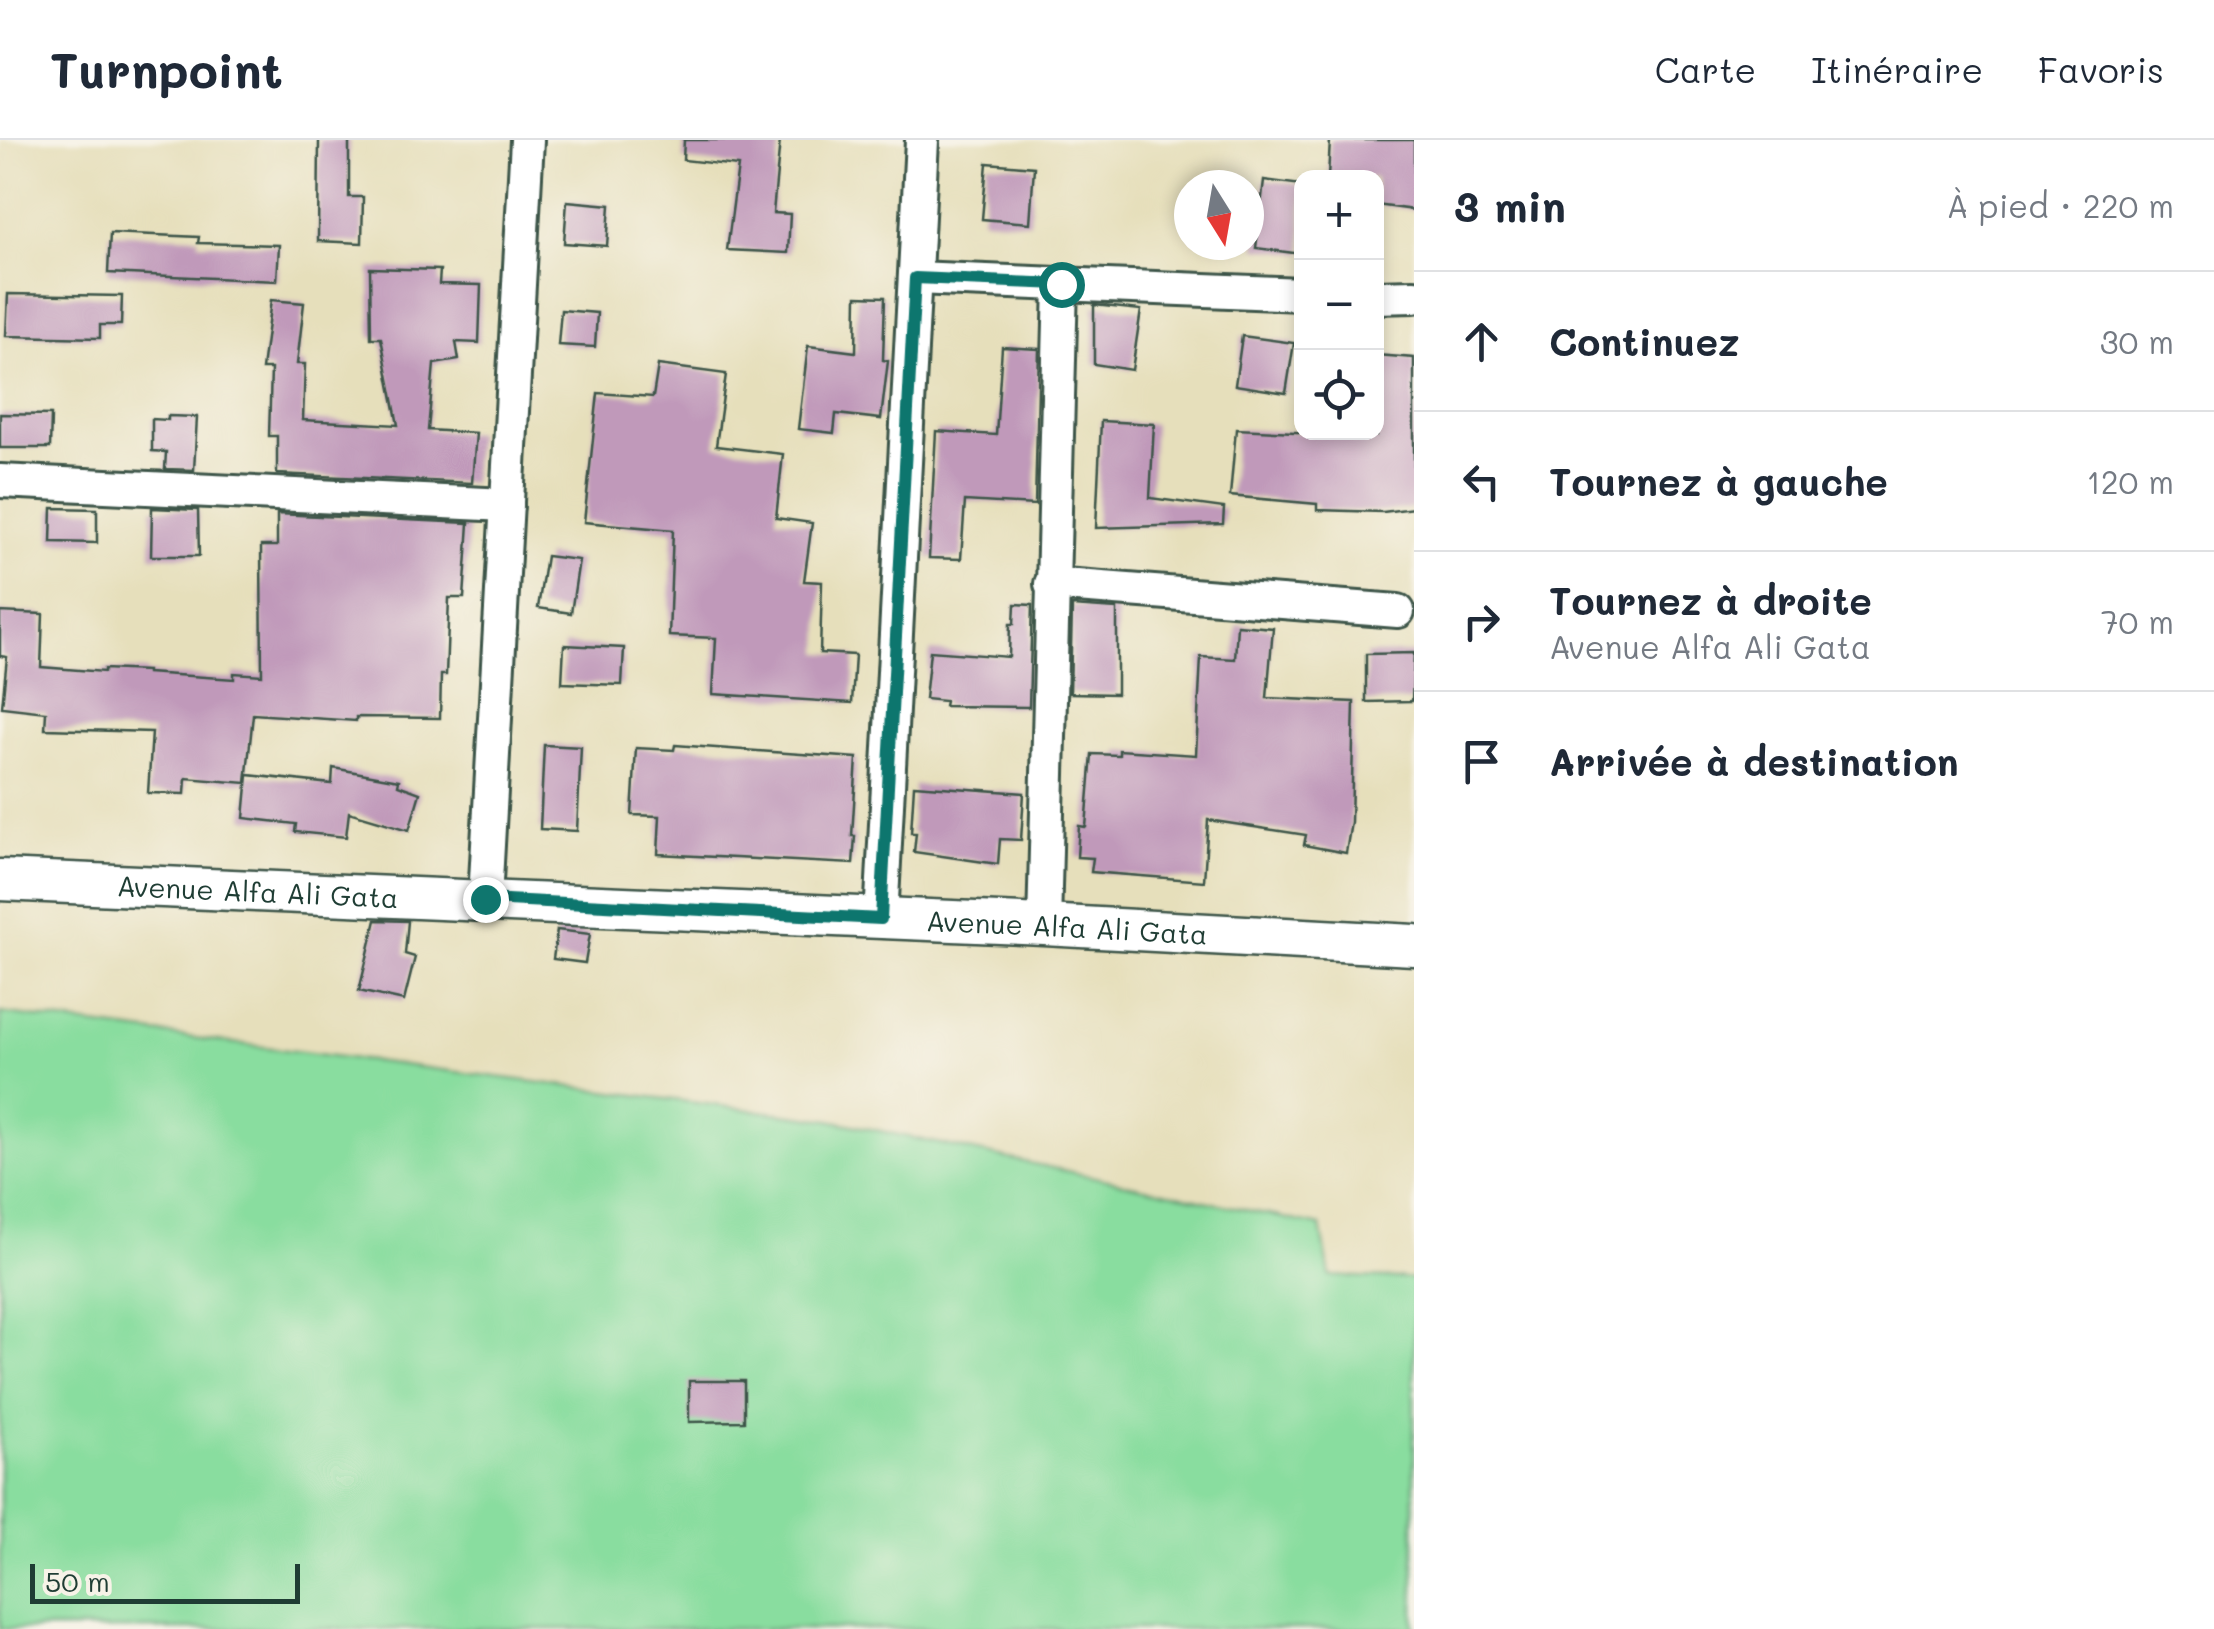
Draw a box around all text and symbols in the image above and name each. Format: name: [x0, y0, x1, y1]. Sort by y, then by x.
text: Turnpoint: [50, 38, 283, 100]
text: Carte: [1655, 46, 1756, 92]
text: Itinéraire: [1811, 46, 1983, 92]
text: Favoris: [2038, 46, 2164, 92]
north arrow: [1174, 170, 1264, 260]
map controls: [1294, 170, 1384, 440]
button: +: [1294, 170, 1384, 260]
text: 3 min: [1454, 178, 1566, 233]
text: À pied · 220 m: [1946, 184, 2174, 226]
button: −: [1294, 260, 1384, 350]
route start: [1039, 262, 1085, 308]
icon: ahead: [1454, 314, 1509, 369]
text: Continuez: [1549, 316, 1740, 366]
text: 30 m: [2100, 320, 2174, 362]
button: locate: [1294, 350, 1384, 440]
icon: left: [1454, 454, 1509, 509]
text: Tournez à gauche: [1549, 456, 1888, 506]
text: 120 m: [2086, 460, 2174, 502]
text: Tournez à droite: [1549, 575, 1872, 625]
icon: right: [1454, 594, 1509, 649]
text: 70 m: [2101, 600, 2174, 642]
text: Avenue Alfa Ali Gata: [1549, 625, 1871, 667]
icon: arrive: [1454, 734, 1509, 789]
text: Arrivée à destination: [1549, 736, 1959, 786]
street label: Avenue Alfa Ali Gata: [116, 867, 399, 915]
route end: [463, 877, 509, 923]
street label: Avenue Alfa Ali Gata: [926, 902, 1209, 952]
scale bar: [30, 1559, 300, 1604]
text: 50 m: [45, 1563, 110, 1599]

